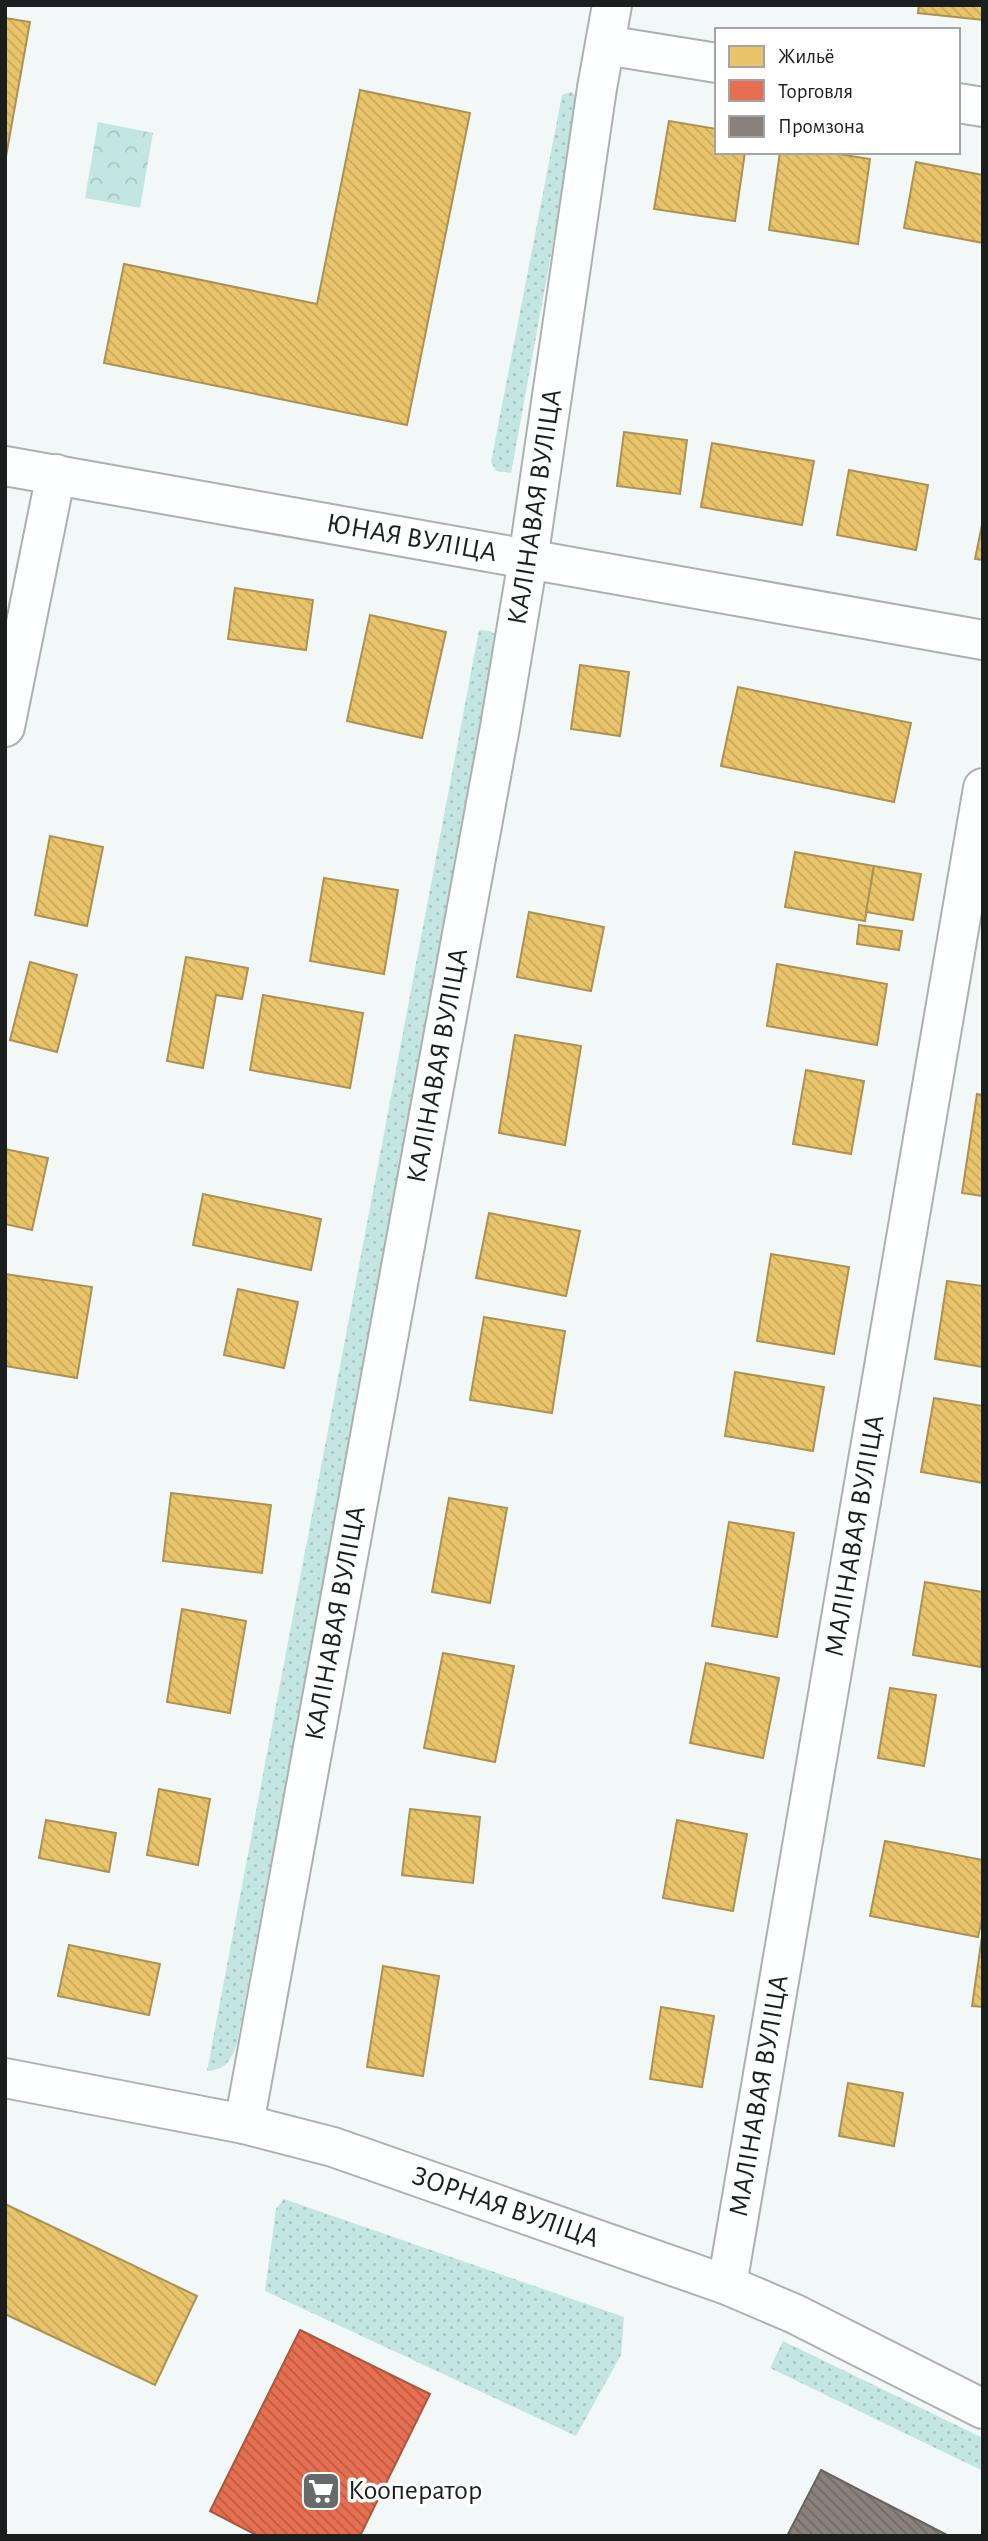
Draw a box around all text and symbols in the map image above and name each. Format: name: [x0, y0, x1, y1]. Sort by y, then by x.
legend: [715, 28, 960, 154]
text: Жильё: [778, 46, 834, 67]
text: Торговля: [778, 81, 853, 102]
text: Промзона: [778, 116, 865, 137]
street label: КАЛІНАВАЯ ВУЛІЦА: [503, 387, 567, 627]
street label: ЮНАЯ ВУЛІЦА: [324, 509, 499, 567]
street label: КАЛІНАВАЯ ВУЛІЦА: [403, 946, 473, 1185]
street label: МАЛІНАВАЯ ВУЛІЦА: [821, 1413, 890, 1659]
street label: КАЛІНАВАЯ ВУЛІЦА: [301, 1504, 371, 1743]
street label: МАЛІНАВАЯ ВУЛІЦА: [725, 1973, 794, 2219]
street label: ЗОРНАЯ ВУЛІЦА: [408, 2162, 603, 2253]
supermarket icon: Кооператор: [300, 2470, 342, 2512]
place label: Кооператор: [348, 2477, 482, 2505]

